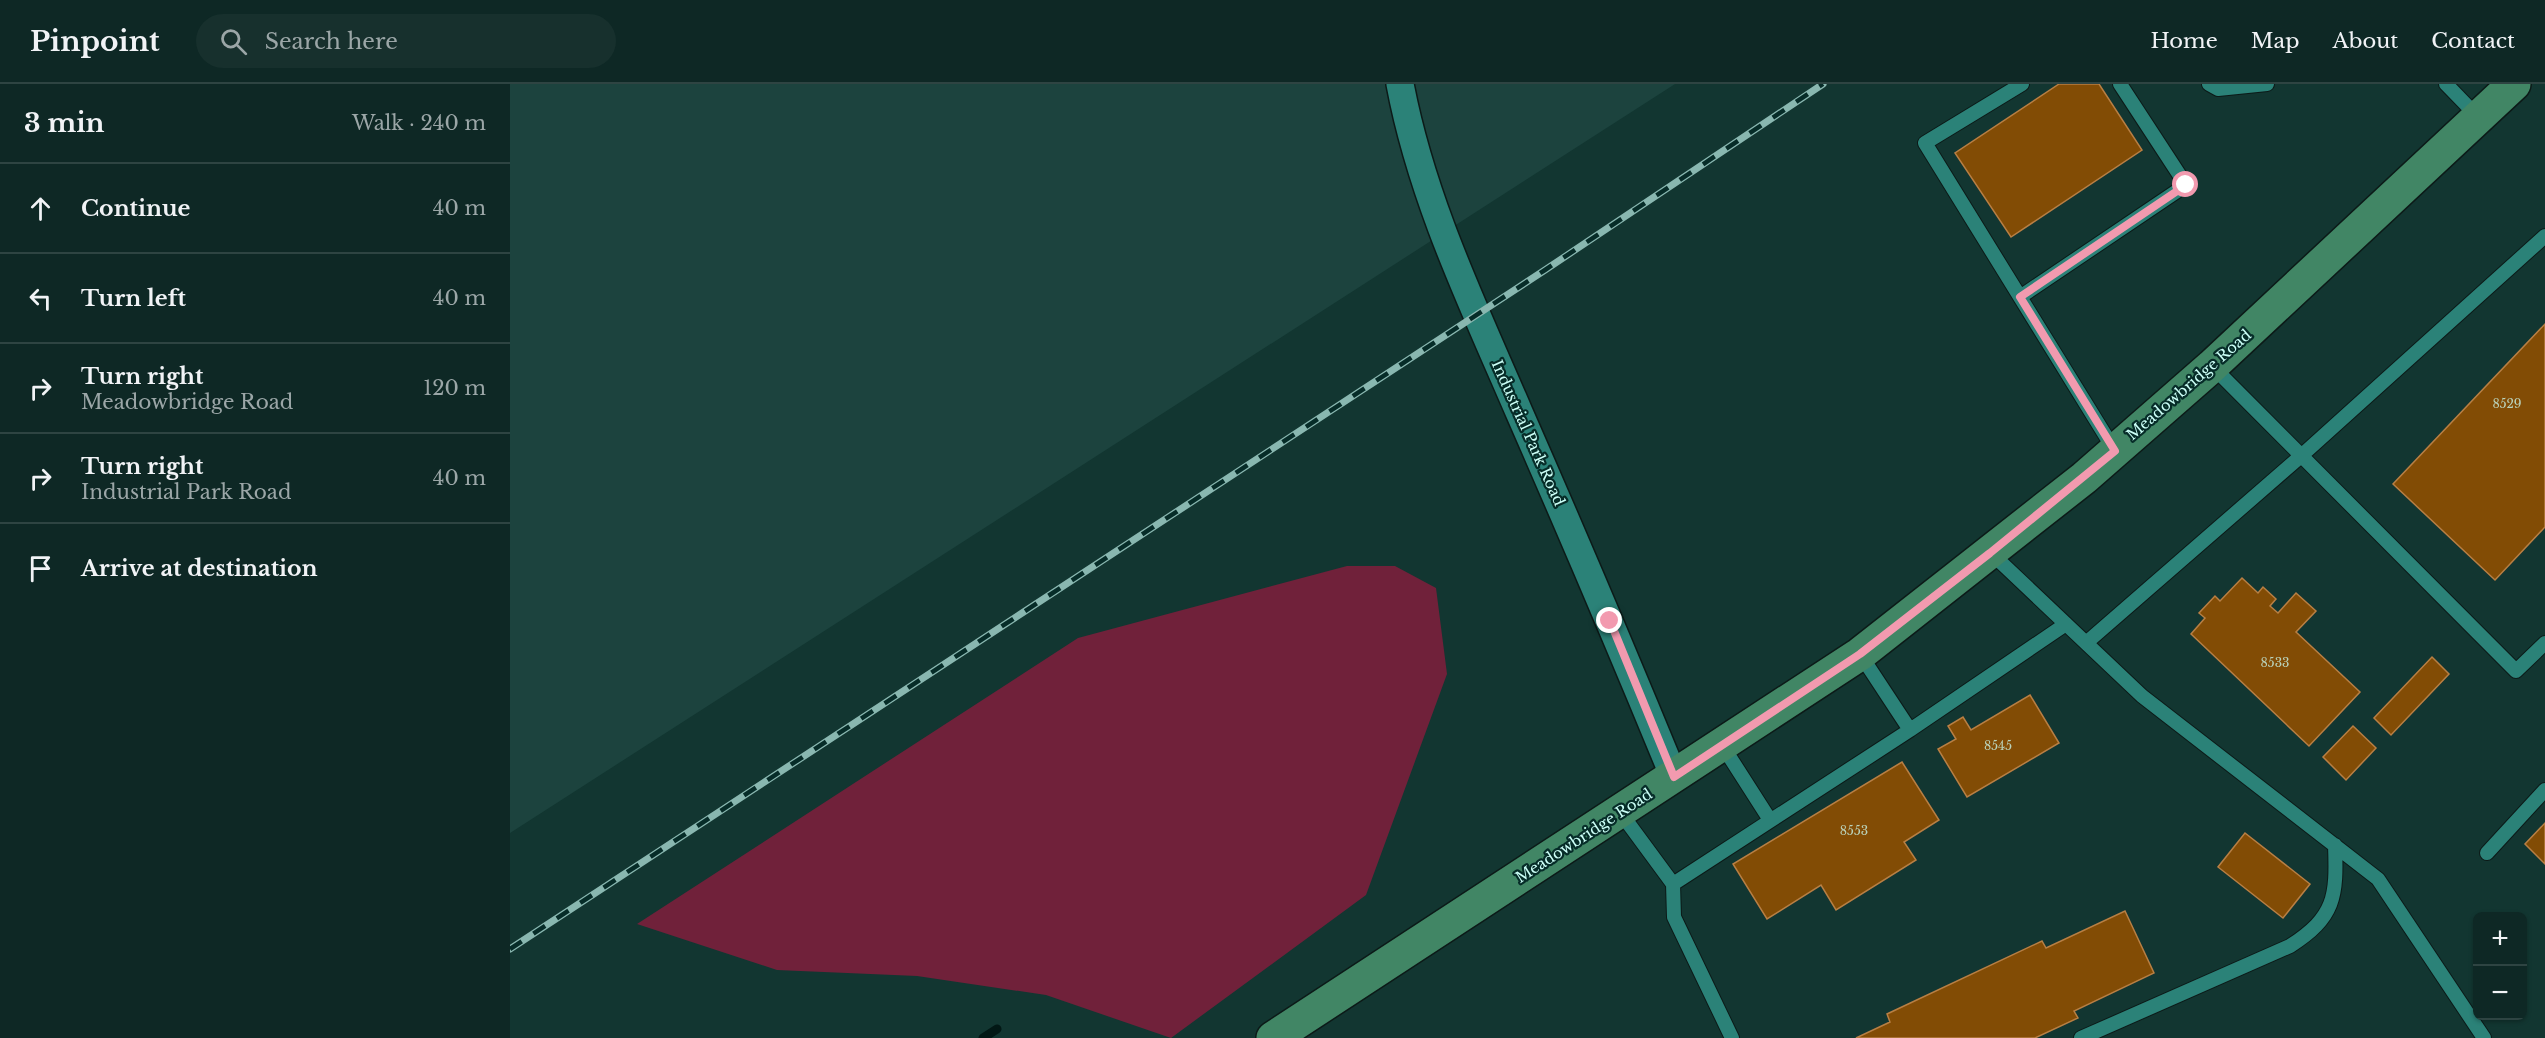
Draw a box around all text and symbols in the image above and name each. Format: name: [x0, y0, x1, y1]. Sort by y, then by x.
search box: [196, 14, 616, 68]
text: Pinpoint: [30, 24, 160, 59]
icon: search: [217, 25, 250, 58]
text: Search here: [265, 28, 398, 55]
text: Home: [2151, 28, 2218, 54]
text: Map: [2251, 28, 2299, 54]
text: About: [2332, 28, 2398, 54]
text: Contact: [2431, 28, 2515, 54]
text: 3 min: [24, 107, 105, 139]
text: Walk · 240 m: [352, 111, 486, 135]
route start: [2172, 171, 2198, 197]
icon: ahead: [24, 192, 57, 225]
text: Continue: [81, 195, 190, 222]
text: 40 m: [433, 196, 486, 220]
icon: left: [24, 282, 57, 315]
text: Turn left: [81, 285, 186, 312]
text: 40 m: [433, 286, 486, 310]
street label: Meadowbridge Road: [2122, 325, 2255, 444]
street label: Industrial Park Road: [1488, 357, 1569, 509]
text: Turn right: [81, 363, 203, 390]
icon: right: [24, 372, 57, 405]
text: 120 m: [423, 376, 486, 400]
text: Meadowbridge Road: [81, 390, 293, 414]
house number: 8529: [2492, 396, 2522, 411]
text: Turn right: [81, 453, 203, 480]
icon: right: [24, 462, 57, 495]
text: 40 m: [433, 466, 486, 490]
text: Industrial Park Road: [81, 480, 291, 504]
icon: arrive: [24, 552, 57, 585]
text: Arrive at destination: [81, 555, 318, 582]
route end: [1596, 607, 1622, 633]
house number: 8533: [2261, 655, 2289, 670]
house number: 8545: [1984, 738, 2012, 753]
street label: Meadowbridge Road: [1512, 784, 1656, 887]
house number: 8553: [1840, 823, 1868, 838]
map controls: [2473, 912, 2527, 1020]
button: +: [2473, 912, 2527, 966]
button: −: [2473, 966, 2527, 1020]

